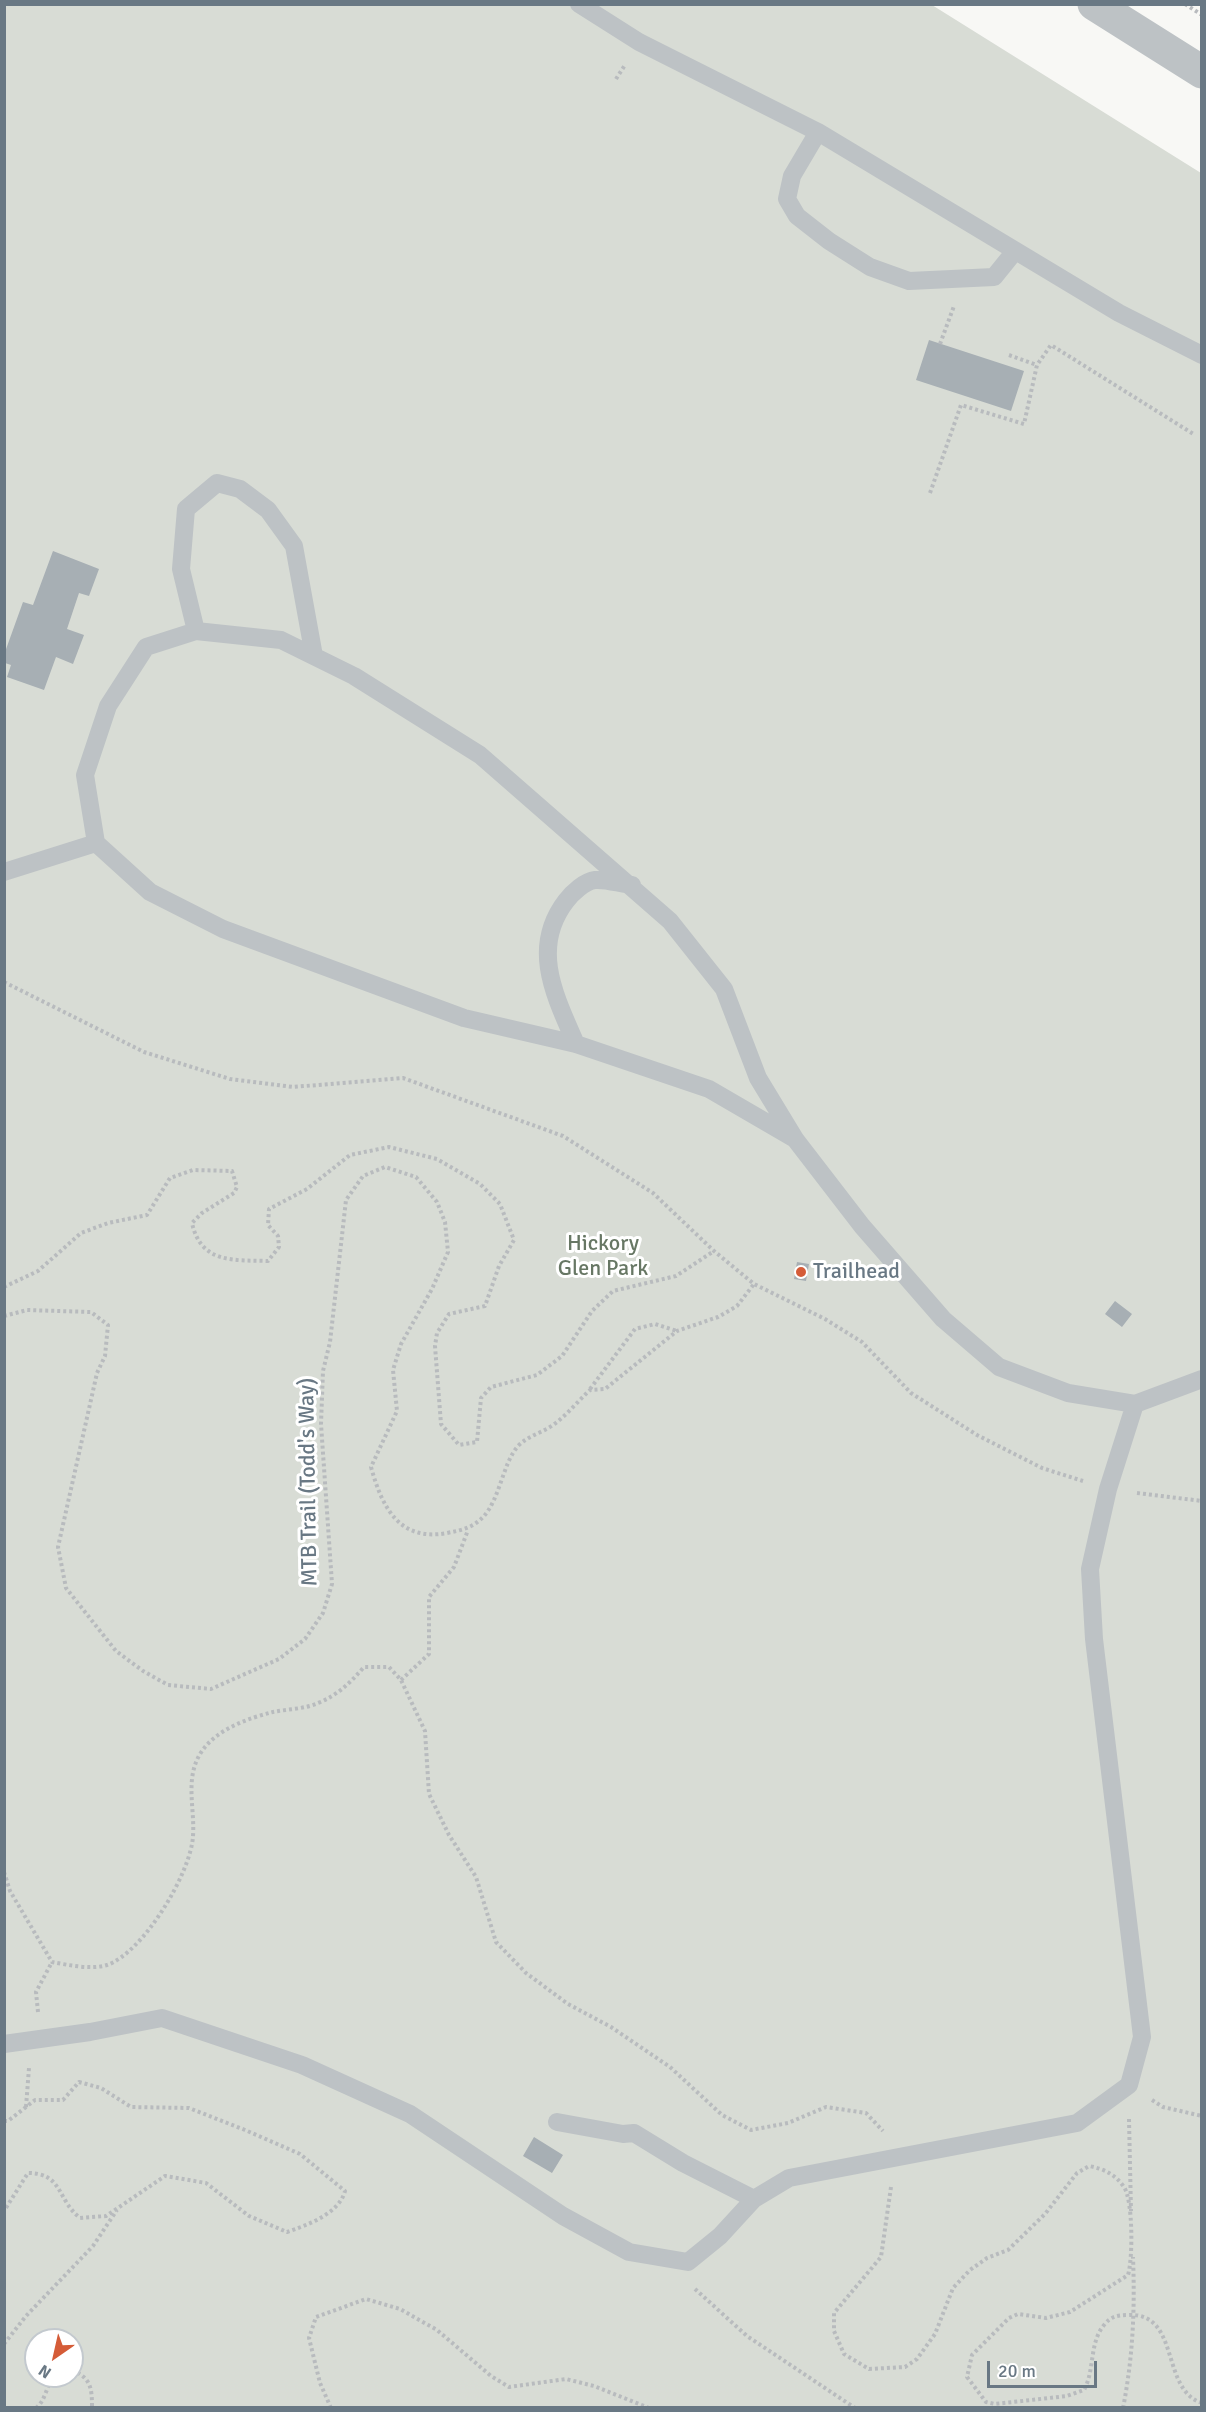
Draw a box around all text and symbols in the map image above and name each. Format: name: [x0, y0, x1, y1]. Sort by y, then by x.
park label: Hickory Glen Park: [558, 1231, 648, 1282]
place label: Trailhead: [813, 1259, 900, 1285]
marker: Trailhead: [794, 1265, 808, 1279]
street label: MTB Trail (Todd's Way): [294, 1377, 324, 1587]
north arrow: [24, 2328, 84, 2388]
scale bar: [990, 2349, 1100, 2387]
text: N: [35, 2360, 55, 2383]
text: 20 m: [998, 2360, 1036, 2382]

